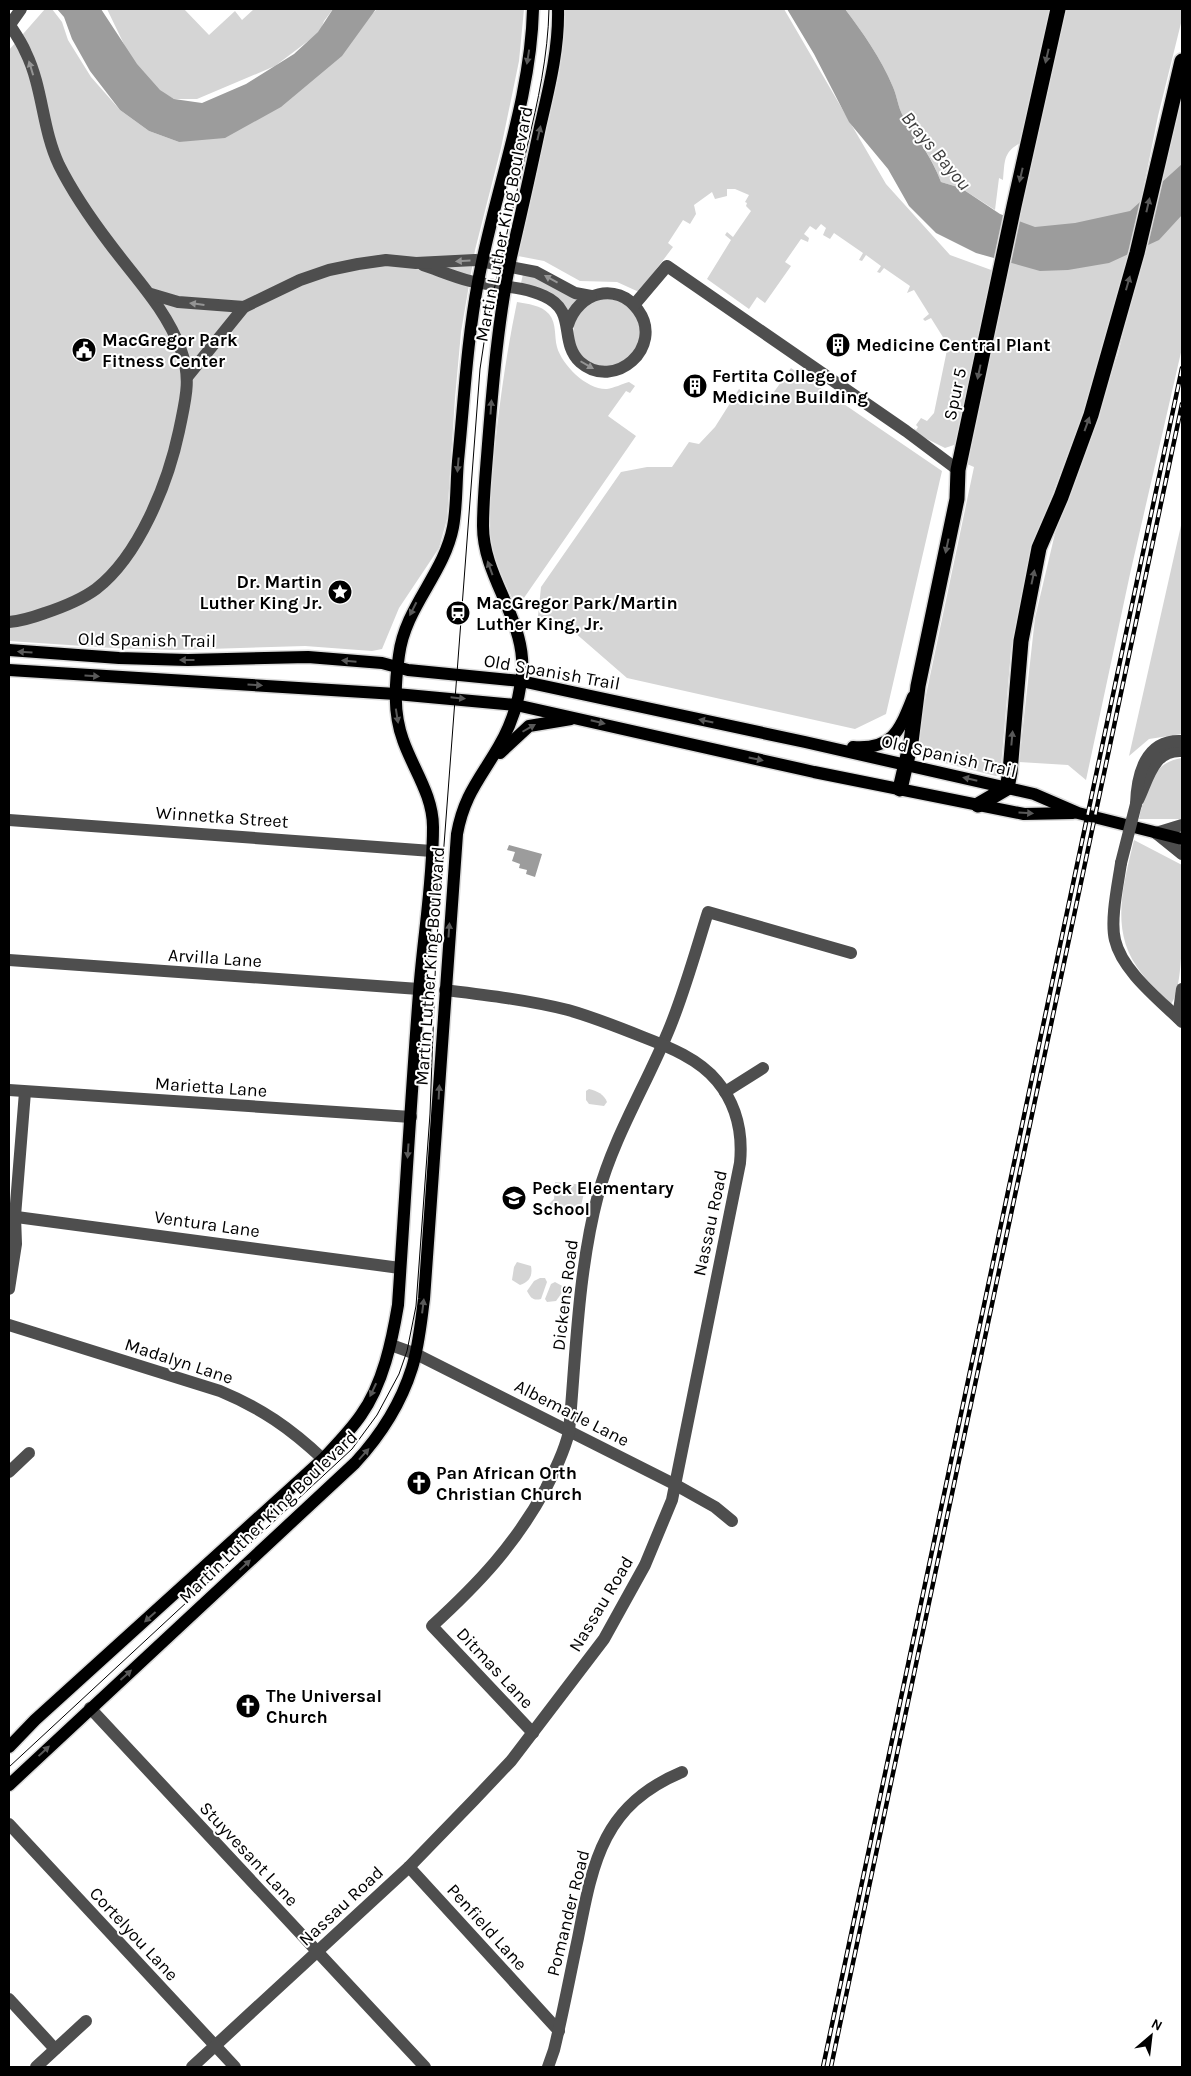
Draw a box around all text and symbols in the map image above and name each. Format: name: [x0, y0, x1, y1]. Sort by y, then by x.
one-way arrow: [1043, 49, 1051, 65]
one-way arrow: [523, 50, 531, 66]
one-way arrow: [27, 60, 34, 75]
street label: Martin Luther King Boulevard: [470, 104, 538, 344]
water label: Brays Bayou: [897, 107, 975, 195]
one-way arrow: [535, 125, 543, 140]
one-way arrow: [1017, 167, 1025, 182]
one-way arrow: [1144, 198, 1152, 213]
one-way arrow: [455, 257, 471, 265]
one-way arrow: [544, 275, 558, 283]
one-way arrow: [1125, 275, 1133, 290]
one-way arrow: [189, 300, 205, 308]
place label: MacGregor Park Fitness Center: [102, 329, 238, 372]
building icon: Medicine Central Plant: [825, 332, 851, 358]
place label: Medicine Central Plant: [856, 334, 1051, 356]
public building icon: MacGregor Park Fitness Center: [71, 337, 97, 363]
one-way arrow: [581, 361, 594, 370]
one-way arrow: [975, 364, 983, 380]
place label: Fertita College of Medicine Building: [712, 365, 868, 408]
street label: Spur 5: [939, 366, 971, 422]
building icon: Fertita College of Medicine Building: [682, 373, 708, 399]
one-way arrow: [487, 399, 495, 415]
one-way arrow: [1083, 416, 1091, 431]
one-way arrow: [454, 458, 462, 474]
one-way arrow: [943, 539, 951, 555]
one-way arrow: [486, 560, 494, 575]
one-way arrow: [1030, 569, 1038, 585]
place label: Dr. Martin Luther King Jr.: [200, 571, 322, 614]
place icon: Dr. Martin Luther King Jr.: [327, 579, 353, 605]
place label: MacGregor Park/Martin Luther King, Jr.: [476, 592, 678, 635]
station icon: MacGregor Park/Martin Luther King, Jr.: [445, 600, 471, 626]
one-way arrow: [409, 602, 417, 617]
street label: Old Spanish Trail: [78, 628, 216, 652]
one-way arrow: [16, 647, 32, 655]
street label: Old Spanish Trail: [482, 649, 622, 695]
one-way arrow: [179, 656, 195, 664]
one-way arrow: [341, 656, 357, 664]
one-way arrow: [85, 672, 101, 680]
one-way arrow: [247, 681, 263, 689]
one-way arrow: [450, 694, 466, 702]
one-way arrow: [394, 708, 402, 724]
one-way arrow: [698, 716, 714, 724]
one-way arrow: [590, 718, 605, 726]
one-way arrow: [521, 724, 536, 732]
street label: Old Spanish Trail: [879, 730, 1019, 782]
one-way arrow: [1008, 730, 1016, 746]
one-way arrow: [749, 755, 764, 763]
one-way arrow: [962, 775, 977, 783]
street label: Winnetka Street: [155, 801, 289, 833]
one-way arrow: [1019, 810, 1035, 818]
street label: Martin Luther King Boulevard: [411, 846, 449, 1086]
one-way arrow: [446, 921, 454, 937]
street label: Arvilla Lane: [167, 944, 263, 972]
street label: Marietta Lane: [154, 1072, 268, 1102]
one-way arrow: [436, 1084, 444, 1100]
one-way arrow: [404, 1143, 412, 1159]
street label: Nassau Road: [688, 1168, 732, 1278]
place label: Peck Elementary School: [532, 1177, 674, 1220]
school or university icon: Peck Elementary School: [501, 1185, 527, 1211]
street label: Ventura Lane: [153, 1206, 261, 1242]
street label: Dickens Road: [547, 1238, 583, 1352]
one-way arrow: [419, 1298, 427, 1314]
street label: Madalyn Lane: [122, 1333, 236, 1389]
street label: Albemarle Lane: [511, 1375, 633, 1451]
one-way arrow: [369, 1383, 377, 1397]
street label: Martin Luther King Boulevard: [174, 1426, 362, 1608]
one-way arrow: [358, 1447, 369, 1460]
place label: Pan African Orth Christian Church: [436, 1462, 582, 1505]
church icon: Pan African Orth Christian Church: [406, 1470, 432, 1496]
street label: Nassau Road: [564, 1552, 638, 1656]
one-way arrow: [239, 1559, 251, 1571]
one-way arrow: [143, 1611, 156, 1622]
street label: Ditmas Lane: [452, 1623, 538, 1713]
one-way arrow: [120, 1669, 132, 1681]
place label: The Universal Church: [266, 1685, 382, 1728]
church icon: The Universal Church: [235, 1693, 261, 1719]
one-way arrow: [38, 1745, 50, 1757]
street label: Stuyvesant Lane: [195, 1797, 303, 1911]
street label: Pomander Road: [542, 1847, 594, 1979]
street label: Nassau Road: [294, 1861, 388, 1951]
street label: Penfield Lane: [442, 1879, 532, 1975]
street label: Cortelyou Lane: [85, 1883, 183, 1985]
north arrow: [1126, 2011, 1176, 2061]
text: N: [1148, 2015, 1165, 2035]

